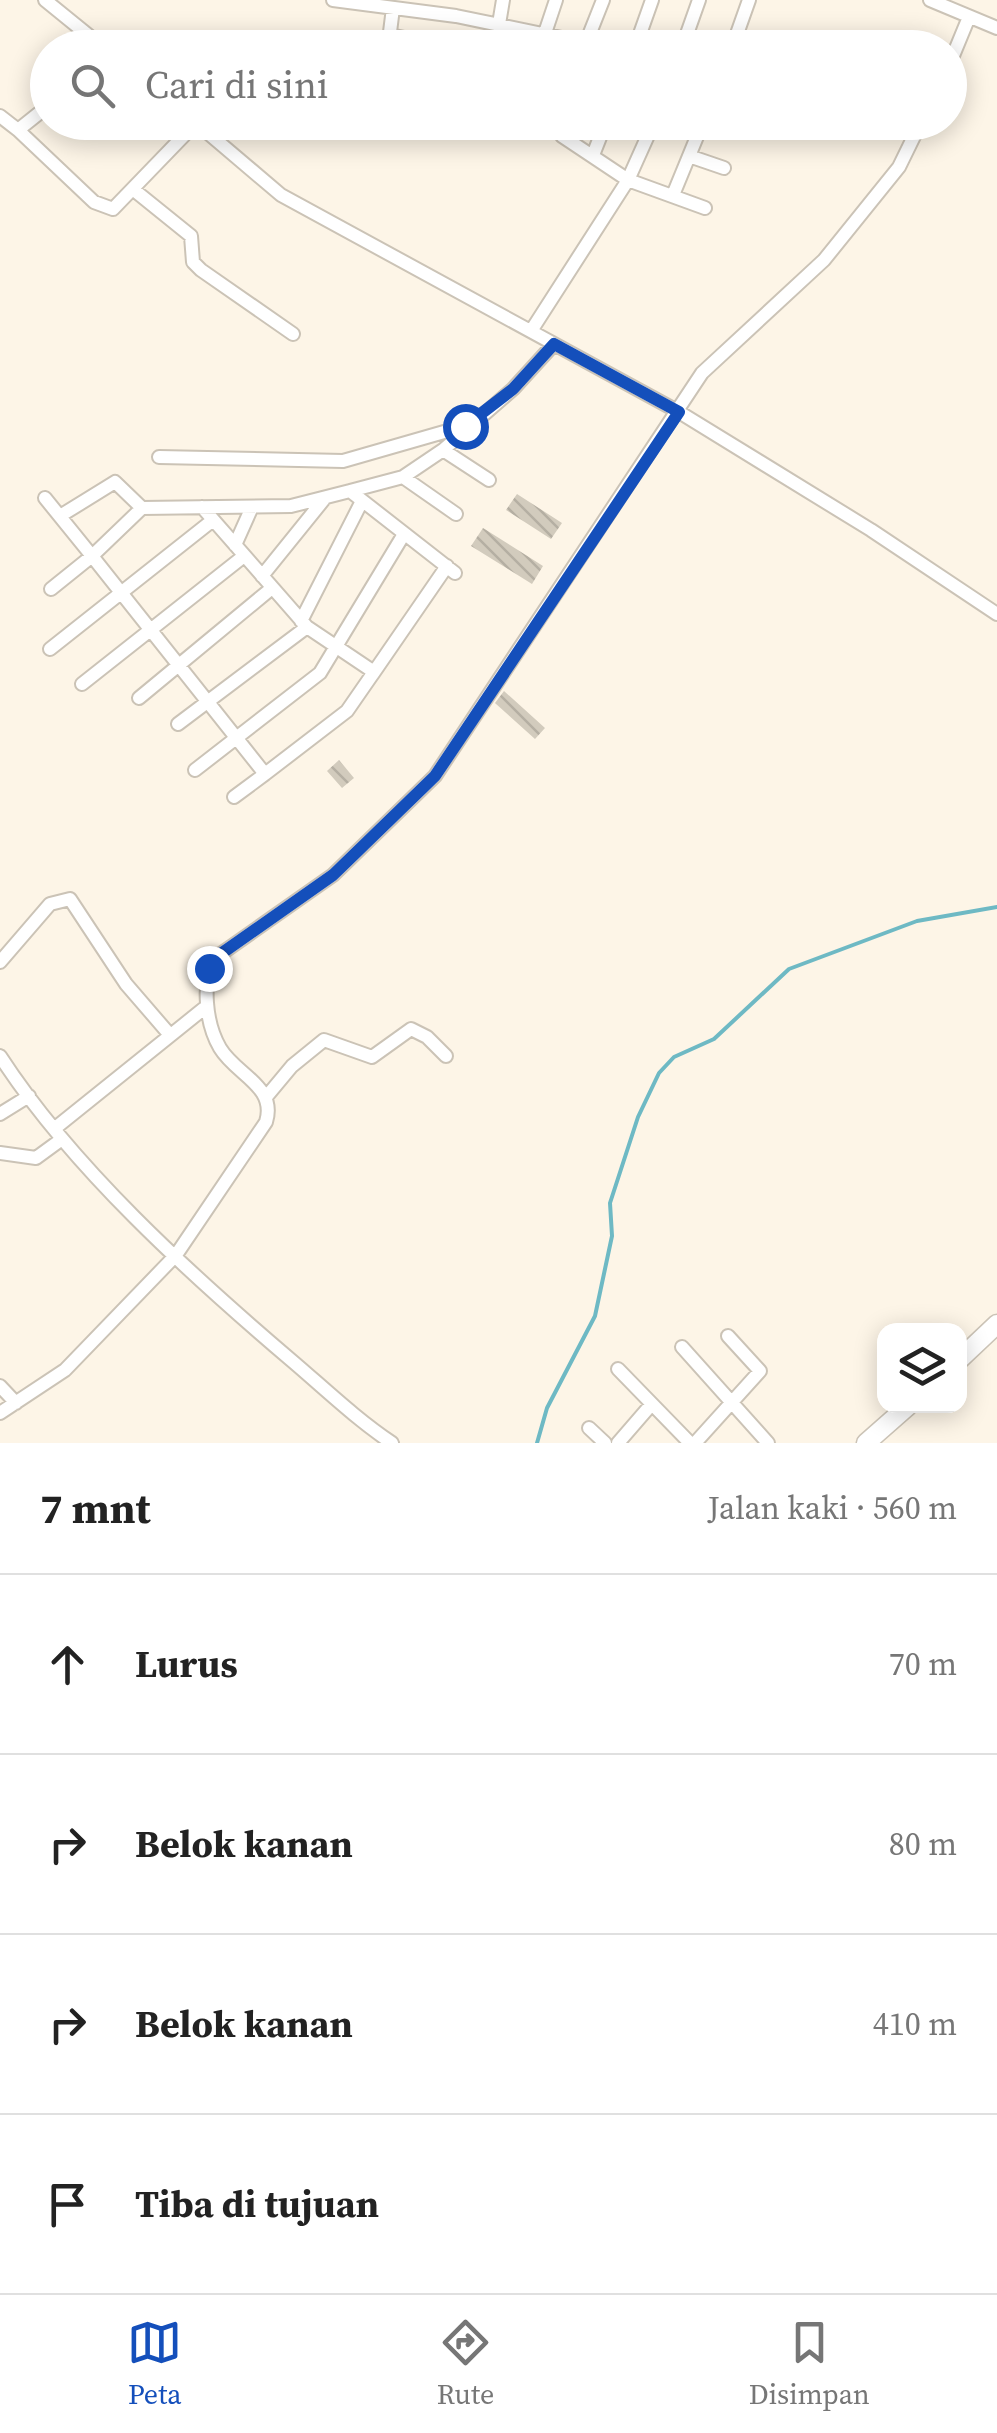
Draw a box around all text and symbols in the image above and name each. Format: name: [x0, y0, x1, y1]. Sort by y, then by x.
search box: [30, 30, 967, 140]
icon: search: [65, 58, 120, 113]
text: Cari di sini: [145, 59, 328, 111]
route start: [443, 404, 489, 450]
route end: [187, 946, 233, 992]
map controls: [877, 1323, 967, 1413]
button: layers: [877, 1323, 967, 1413]
text: 7 mnt: [40, 1479, 151, 1537]
text: Jalan kaki · 560 m: [708, 1486, 957, 1530]
icon: ahead: [40, 1637, 95, 1692]
text: Lurus: [135, 1638, 238, 1690]
text: 70 m: [889, 1642, 957, 1686]
icon: right: [40, 1817, 95, 1872]
text: Belok kanan: [135, 1818, 353, 1870]
text: 80 m: [889, 1822, 957, 1866]
icon: right: [40, 1997, 95, 2052]
text: Belok kanan: [135, 1998, 353, 2050]
text: 410 m: [873, 2002, 957, 2046]
icon: arrive: [40, 2177, 95, 2232]
text: Tiba di tujuan: [135, 2178, 379, 2230]
tab: Peta: [127, 2315, 182, 2413]
tab: Rute: [437, 2315, 494, 2413]
tab: Disimpan: [749, 2315, 870, 2413]

